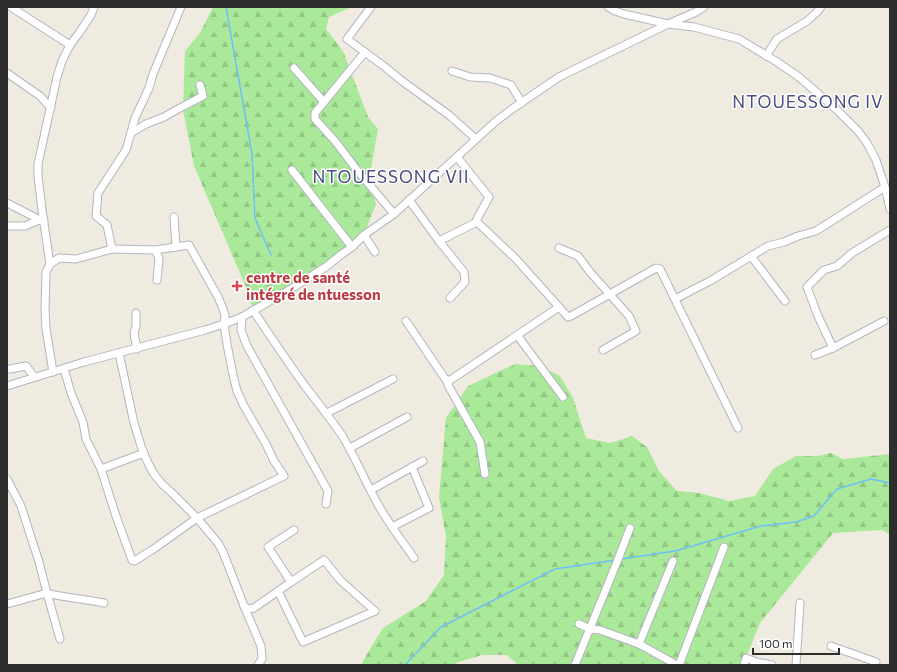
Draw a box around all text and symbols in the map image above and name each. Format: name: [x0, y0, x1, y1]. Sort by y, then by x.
district label: NTOUESSONG IV: [732, 91, 884, 112]
district label: NTOUESSONG VII: [312, 166, 470, 187]
place label: centre de santé intégré de ntuesson: [246, 268, 381, 303]
marker: centre de santé intégré de ntuesson: [231, 280, 243, 292]
scale bar: [753, 630, 839, 656]
text: 100 m: [759, 636, 793, 650]

